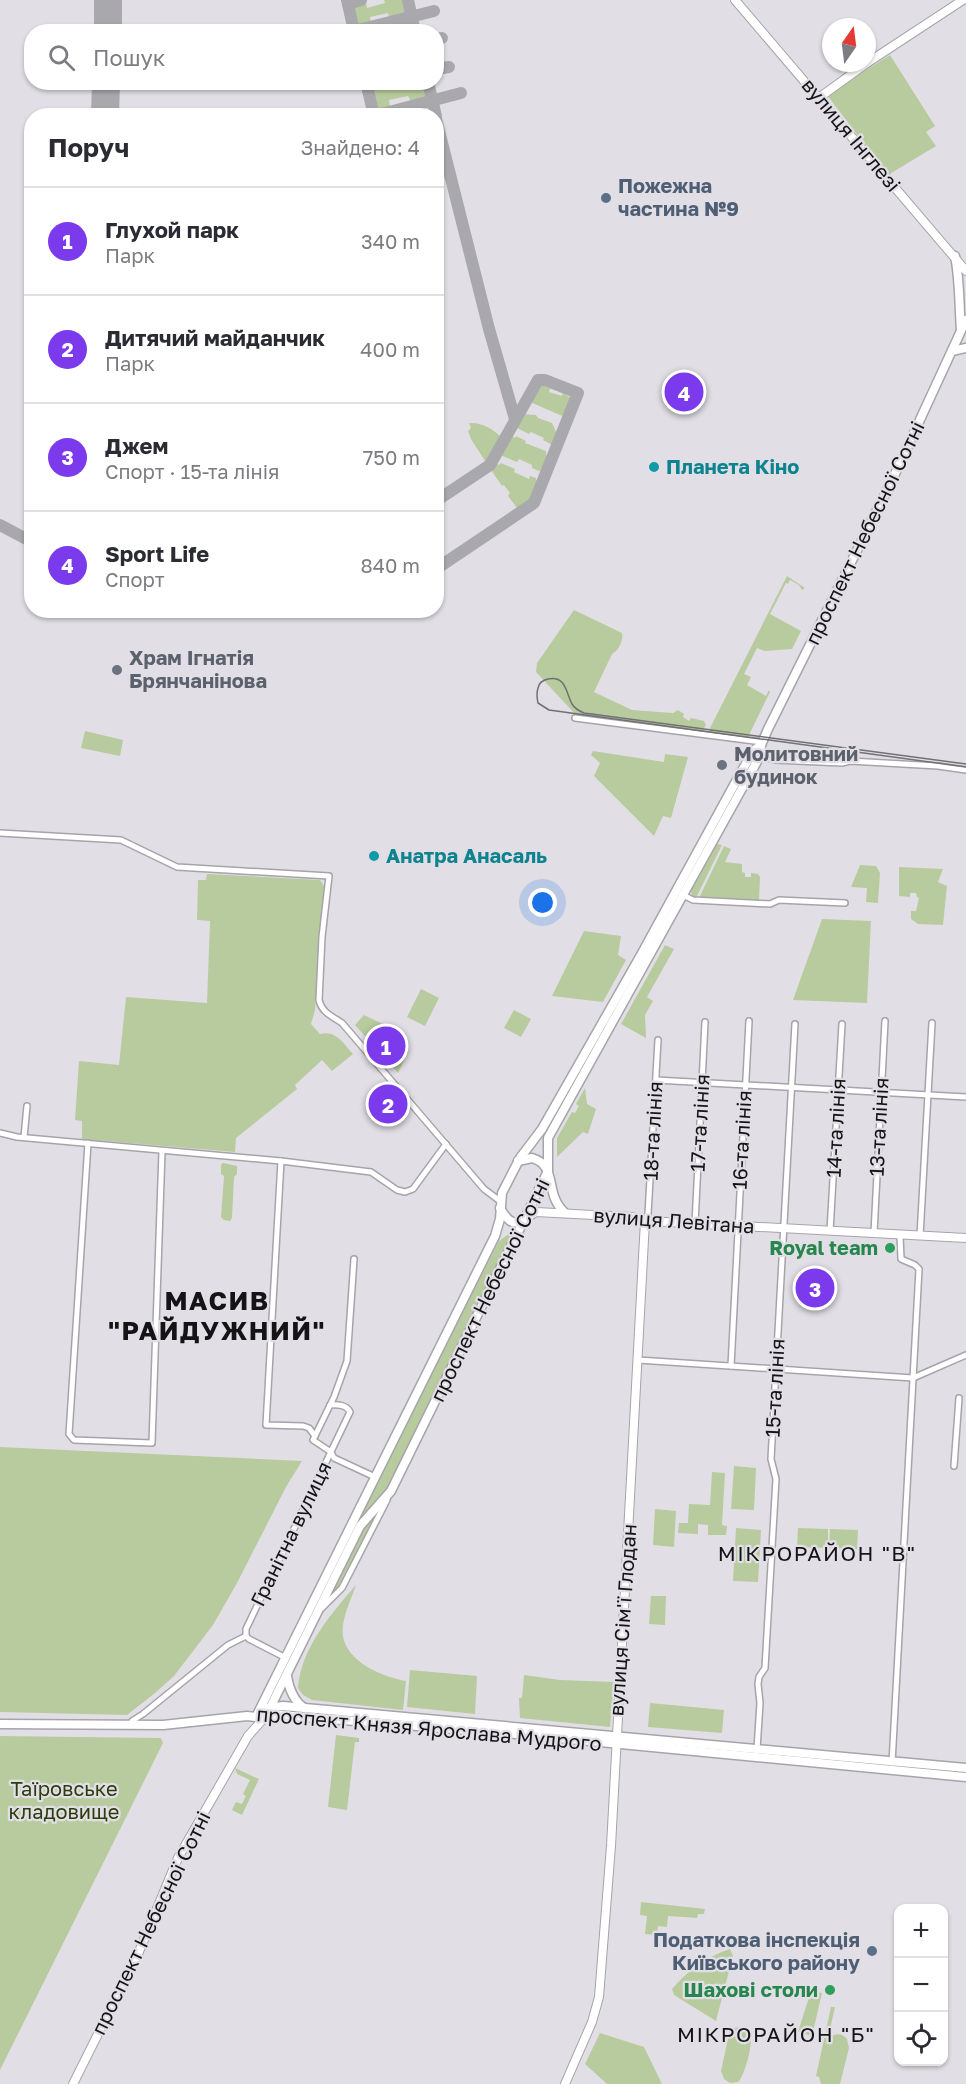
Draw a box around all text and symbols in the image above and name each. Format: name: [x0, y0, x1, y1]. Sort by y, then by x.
north arrow: [822, 18, 876, 72]
search box: [24, 24, 444, 90]
icon: search: [45, 41, 78, 74]
text: Пошук: [93, 44, 166, 71]
street label: вулиця Інглезі: [797, 73, 906, 196]
text: Поруч: [48, 132, 129, 163]
text: Знайдено: 4: [300, 135, 420, 159]
place label: Пожежна частина №9: [618, 173, 739, 220]
marker: Пожежна частина №9: [599, 191, 613, 205]
text: Глухой парк: [105, 216, 239, 243]
text: 1: [62, 229, 73, 253]
text: 340 m: [361, 229, 420, 253]
text: Парк: [105, 243, 155, 267]
text: Дитячий майданчик: [105, 324, 325, 351]
text: 2: [61, 337, 74, 361]
text: 400 m: [360, 337, 420, 361]
text: Парк: [105, 351, 155, 375]
pin: 4: [664, 370, 704, 414]
street label: проспект Небесної Сотні: [799, 417, 929, 648]
text: Джем: [105, 432, 168, 459]
text: 3: [61, 445, 74, 469]
text: 750 m: [363, 445, 420, 469]
place label: Планета Кіно: [666, 454, 799, 478]
text: Спорт · 15-та лінія: [105, 459, 280, 483]
marker: Планета Кіно: [647, 460, 661, 474]
text: Sport Life: [105, 540, 209, 567]
text: 4: [61, 553, 74, 577]
text: 840 m: [361, 553, 420, 577]
text: Спорт: [105, 567, 165, 591]
place label: Храм Ігнатія Брянчанінова: [129, 645, 267, 692]
marker: Храм Ігнатія Брянчанінова: [110, 663, 124, 677]
place label: Молитовний будинок: [734, 741, 858, 788]
marker: Молитовний будинок: [715, 758, 729, 772]
place label: Анатра Анасаль: [386, 843, 547, 867]
marker: Анатра Анасаль: [367, 849, 381, 863]
your location: [528, 888, 557, 917]
pin: 1: [366, 1024, 406, 1068]
street label: 17-та лінія: [684, 1073, 714, 1173]
street label: 13-та лінія: [863, 1077, 893, 1177]
street label: 14-та лінія: [820, 1078, 850, 1178]
street label: 18-та лінія: [637, 1081, 667, 1181]
pin: 2: [368, 1082, 408, 1126]
street label: 16-та лінія: [726, 1090, 756, 1190]
street label: проспект Небесної Сотні: [424, 1174, 554, 1405]
street label: вулиця Левітана: [593, 1202, 755, 1238]
place label: Royal team: [769, 1235, 878, 1259]
marker: Royal team: [883, 1241, 897, 1255]
pin: 3: [796, 1266, 834, 1310]
district label: МАСИВ "РАЙДУЖНИЙ": [108, 1285, 326, 1346]
street label: 15-та лінія: [759, 1338, 789, 1438]
street label: Гранітна вулиця: [245, 1457, 336, 1610]
street label: вулиця Сім'ї Глодан: [603, 1523, 641, 1717]
district label: МІКРОРАЙОН "В": [718, 1540, 916, 1566]
street label: проспект Князя Ярослава Мудрого: [256, 1701, 603, 1755]
park label: Таїровське кладовище: [9, 1776, 119, 1823]
street label: проспект Небесної Сотні: [85, 1807, 215, 2038]
map controls: [894, 1904, 948, 2066]
button: +: [894, 1904, 948, 1958]
place label: Податкова інспекція Київського району: [653, 1927, 860, 1974]
marker: Податкова інспекція Київського району: [865, 1944, 879, 1958]
button: −: [894, 1958, 948, 2012]
place label: Шахові столи: [684, 1977, 818, 2001]
marker: Шахові столи: [823, 1983, 837, 1997]
button: locate: [894, 2012, 948, 2066]
district label: МІКРОРАЙОН "Б": [677, 2021, 875, 2047]

